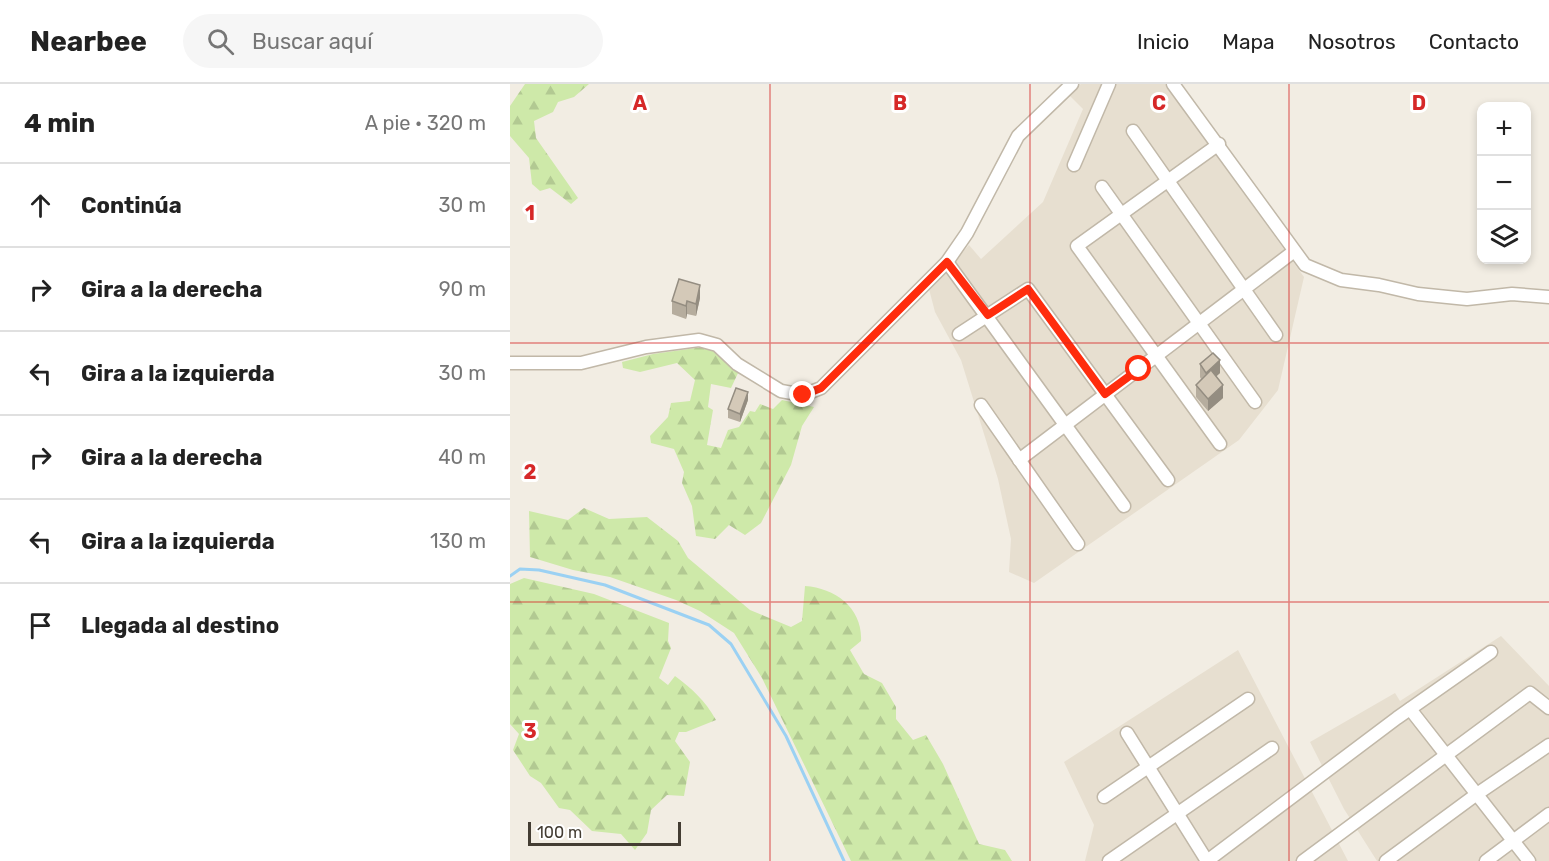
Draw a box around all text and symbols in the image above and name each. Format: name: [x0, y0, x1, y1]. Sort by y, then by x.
search box: [183, 14, 603, 68]
text: Nearbee: [30, 25, 147, 58]
icon: search: [204, 25, 237, 58]
text: Buscar aquí: [252, 28, 372, 55]
text: Inicio: [1137, 29, 1189, 54]
text: Mapa: [1222, 29, 1275, 54]
text: Nosotros: [1308, 29, 1396, 54]
text: Contacto: [1429, 29, 1519, 54]
text: A: [633, 91, 648, 115]
text: B: [893, 91, 907, 115]
text: C: [1152, 91, 1166, 115]
text: D: [1412, 91, 1426, 115]
map controls: [1477, 102, 1531, 264]
button: +: [1477, 102, 1531, 156]
text: 4 min: [24, 108, 95, 139]
text: A pie · 320 m: [365, 111, 486, 135]
button: −: [1477, 156, 1531, 210]
icon: ahead: [24, 189, 57, 222]
text: Continúa: [81, 192, 182, 219]
text: 30 m: [439, 193, 486, 217]
text: 1: [525, 201, 535, 225]
button: layers: [1477, 210, 1531, 264]
icon: right: [24, 273, 57, 306]
text: Gira a la derecha: [81, 276, 262, 303]
text: 90 m: [439, 277, 486, 301]
route start: [1125, 355, 1151, 381]
icon: left: [24, 357, 57, 390]
text: Gira a la izquierda: [81, 360, 275, 387]
text: 30 m: [439, 361, 486, 385]
route end: [789, 381, 815, 407]
icon: right: [24, 441, 57, 474]
text: Gira a la derecha: [81, 444, 262, 471]
text: 40 m: [438, 445, 486, 469]
text: 2: [524, 460, 537, 484]
icon: left: [24, 525, 57, 558]
text: Gira a la izquierda: [81, 528, 275, 555]
text: 130 m: [430, 529, 486, 553]
icon: arrive: [24, 609, 57, 642]
text: Llegada al destino: [81, 612, 279, 639]
text: 3: [523, 719, 537, 743]
scale bar: [528, 819, 681, 846]
text: 100 m: [537, 823, 582, 842]

